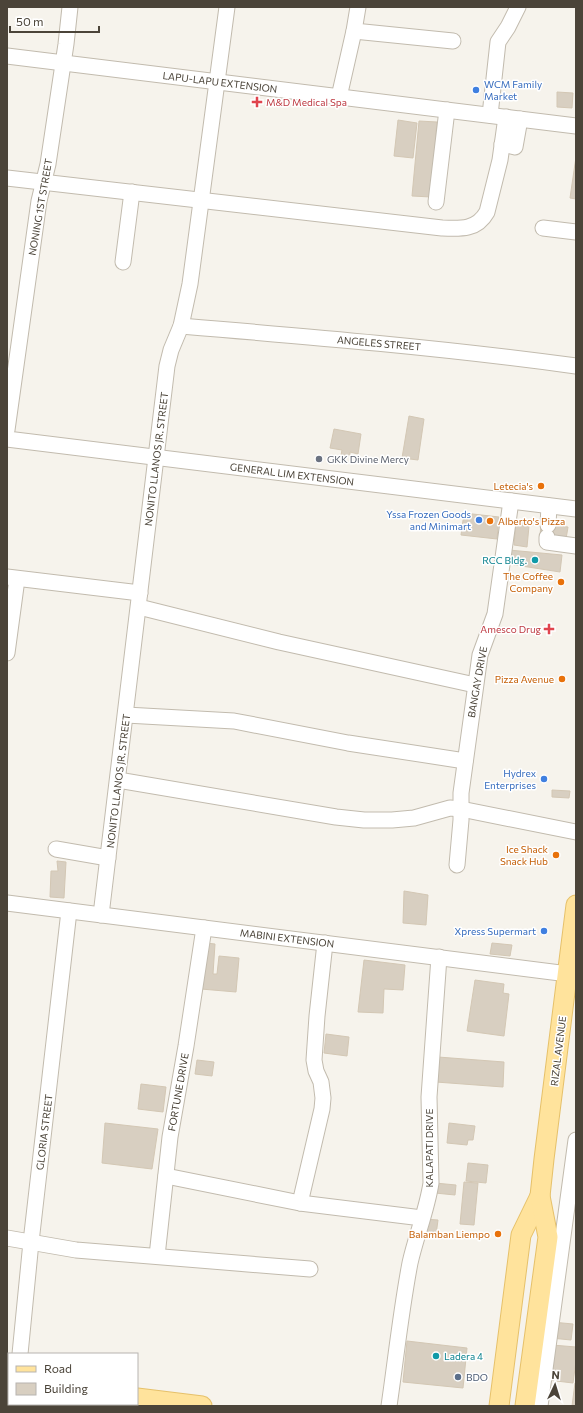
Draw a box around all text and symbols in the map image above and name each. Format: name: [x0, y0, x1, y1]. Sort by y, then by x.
scale bar: [10, 8, 99, 34]
text: 50 m: [16, 14, 44, 28]
street label: LAPU-LAPU EXTENSION: [162, 69, 278, 95]
place label: WCM Family Market: [484, 78, 542, 102]
marker: WCM Family Market: [471, 85, 481, 95]
marker: M&D Medical Spa: [251, 96, 263, 108]
place label: M&D Medical Spa: [266, 96, 347, 108]
street label: NONING 1ST STREET: [26, 157, 55, 256]
street label: ANGELES STREET: [336, 333, 422, 353]
street label: NONITO LLANOS JR. STREET: [142, 391, 170, 527]
place label: GKK Divine Mercy: [327, 453, 409, 465]
marker: GKK Divine Mercy: [314, 454, 324, 464]
street label: GENERAL LIM EXTENSION: [229, 460, 355, 488]
place label: Letecia's: [493, 480, 533, 492]
marker: Letecia's: [536, 481, 546, 491]
place label: Yssa Frozen Goods and Minimart: [386, 508, 471, 532]
marker: Yssa Frozen Goods and Minimart: [474, 515, 484, 525]
place label: Alberto's Pizza: [498, 515, 565, 527]
marker: Alberto's Pizza: [485, 516, 495, 526]
place label: RCC Bldg.: [482, 554, 527, 566]
marker: RCC Bldg.: [530, 555, 540, 565]
place label: The Coffee Company: [503, 570, 553, 594]
marker: The Coffee Company: [556, 577, 566, 587]
place label: Amesco Drug: [480, 623, 542, 635]
marker: Amesco Drug: [544, 624, 554, 634]
street label: BANGAY DRIVE: [465, 645, 489, 719]
place label: Pizza Avenue: [495, 673, 554, 685]
marker: Pizza Avenue: [557, 674, 567, 684]
street label: NONITO LLANOS JR. STREET: [104, 713, 132, 849]
place label: Hydrex Enterprises: [484, 767, 537, 791]
marker: Hydrex Enterprises: [539, 774, 549, 784]
place label: Ice Shack Snack Hub: [500, 843, 549, 867]
marker: Ice Shack Snack Hub: [551, 850, 561, 860]
place label: Xpress Supermart: [455, 925, 536, 937]
street label: MABINI EXTENSION: [239, 926, 335, 950]
marker: Xpress Supermart: [539, 926, 549, 936]
street label: RIZAL AVENUE: [548, 1015, 568, 1087]
street label: FORTUNE DRIVE: [165, 1052, 191, 1132]
street label: GLORIA STREET: [33, 1093, 55, 1171]
street label: KALAPATI DRIVE: [423, 1109, 435, 1187]
place label: Balamban Liempo: [409, 1228, 490, 1240]
marker: Balamban Liempo: [493, 1229, 503, 1239]
place label: Ladera 4: [444, 1350, 483, 1362]
marker: Ladera 4: [431, 1351, 441, 1361]
legend: [8, 1353, 138, 1405]
text: Road: [44, 1361, 72, 1375]
north arrow: [535, 1365, 575, 1405]
text: N: [551, 1368, 560, 1381]
place label: BDO: [466, 1371, 488, 1383]
marker: BDO: [453, 1372, 463, 1382]
text: Building: [44, 1381, 88, 1395]

